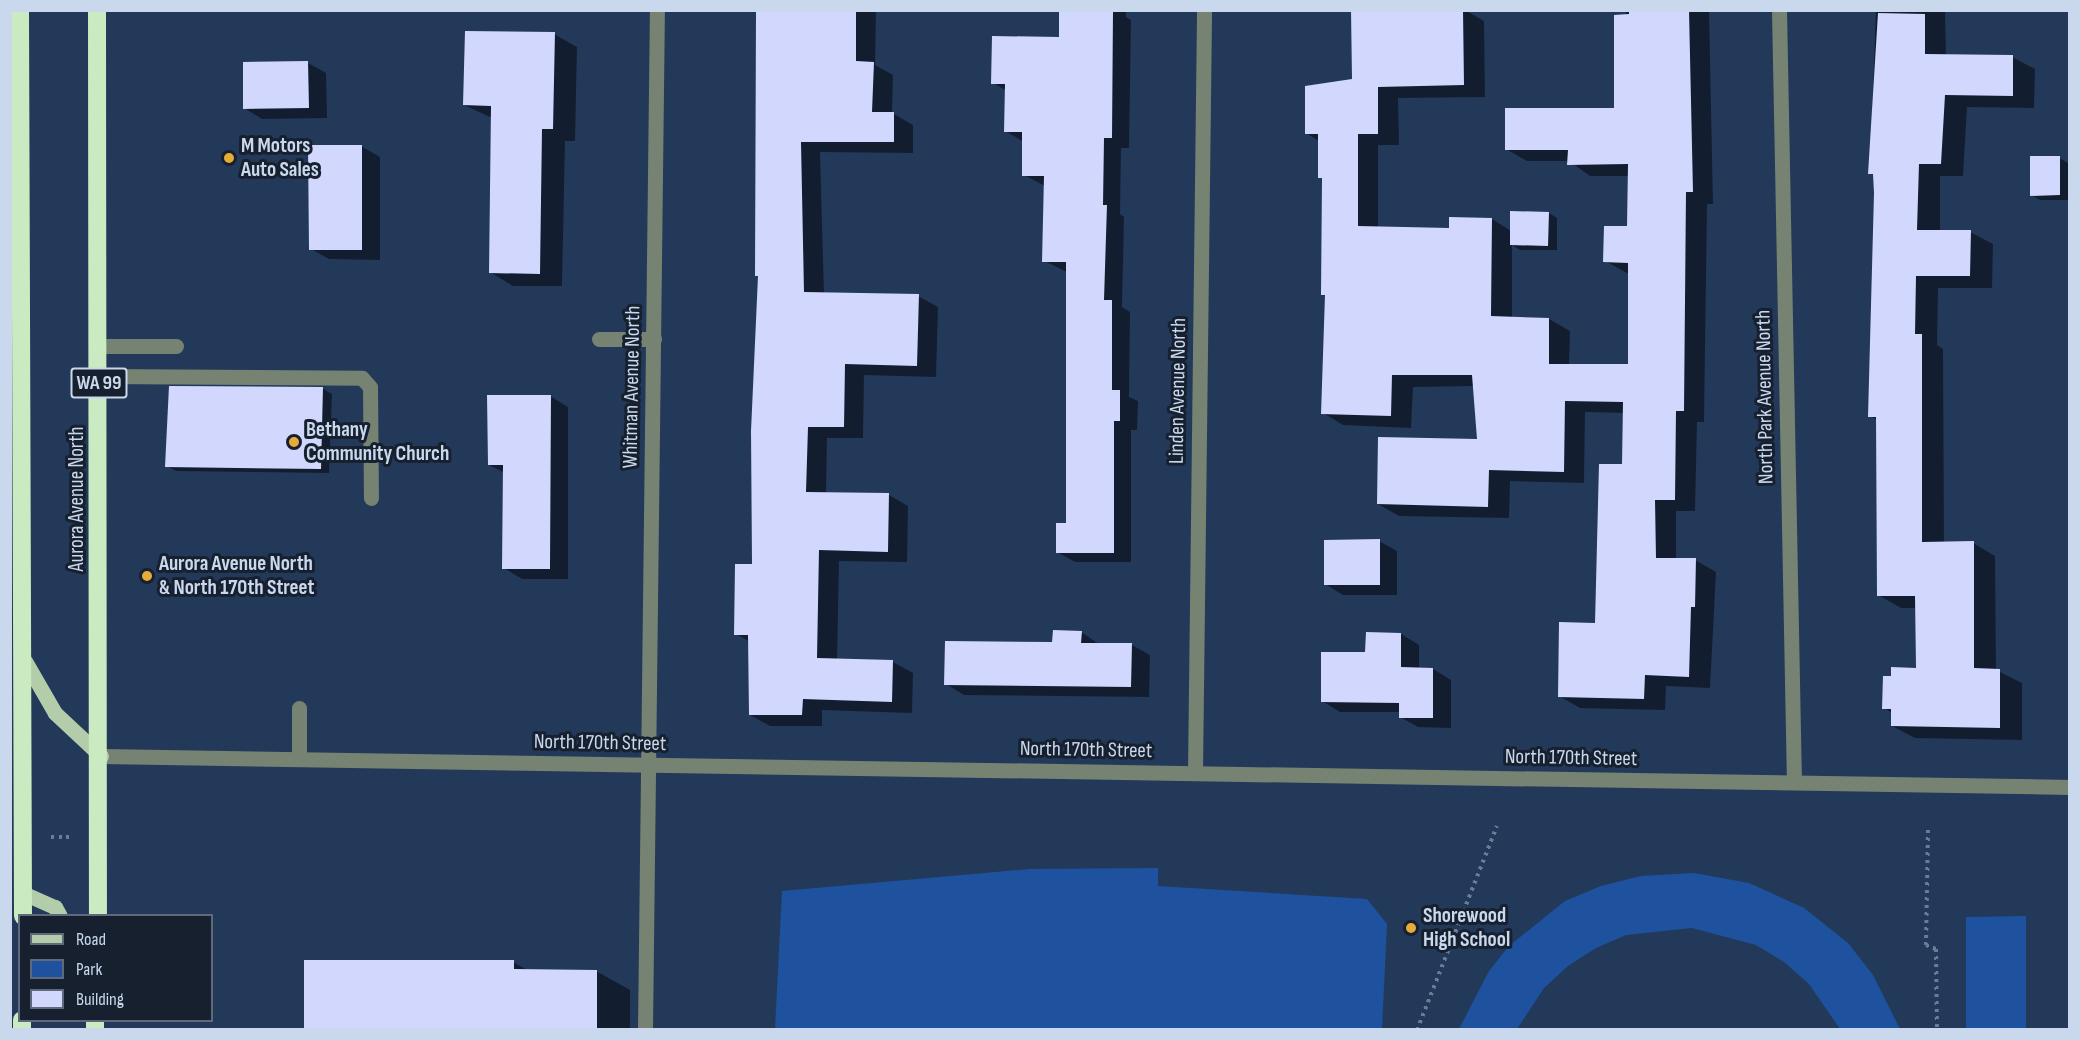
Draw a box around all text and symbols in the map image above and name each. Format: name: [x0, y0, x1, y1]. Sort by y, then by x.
place label: M Motors Auto Sales: [241, 133, 319, 183]
marker: M Motors Auto Sales: [222, 151, 236, 165]
street label: Whitman Avenue North: [618, 305, 646, 469]
street label: North Park Avenue North: [1751, 310, 1779, 484]
street label: Linden Avenue North: [1164, 318, 1192, 464]
road number: WA 99: [70, 366, 128, 400]
place label: Bethany Community Church: [306, 417, 449, 467]
street label: Aurora Avenue North: [64, 426, 90, 572]
marker: Bethany Community Church: [287, 435, 301, 449]
place label: Aurora Avenue North & North 170th Street: [159, 551, 314, 601]
marker: Aurora Avenue North & North 170th Street: [140, 569, 154, 583]
street label: North 170th Street: [534, 729, 666, 757]
street label: North 170th Street: [1020, 736, 1152, 764]
street label: North 170th Street: [1505, 744, 1637, 772]
place label: Shorewood High School: [1423, 903, 1510, 953]
legend: [18, 914, 213, 1022]
marker: Shorewood High School: [1404, 921, 1418, 935]
text: Road: [76, 929, 106, 950]
text: Park: [76, 959, 102, 980]
text: Building: [76, 989, 124, 1010]

